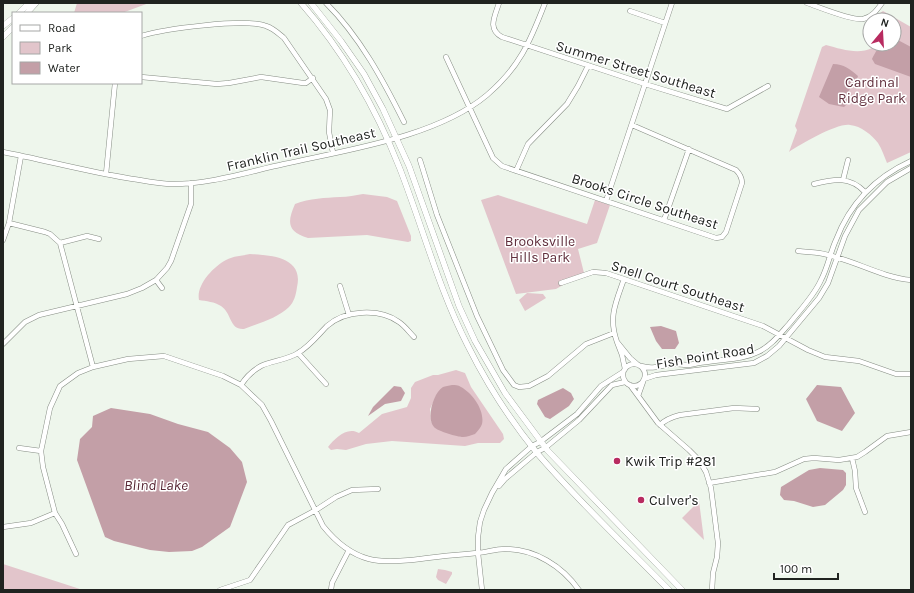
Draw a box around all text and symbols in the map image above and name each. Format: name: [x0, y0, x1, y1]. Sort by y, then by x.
legend: [12, 12, 142, 84]
north arrow: [862, 12, 902, 52]
text: N: [879, 16, 891, 30]
text: Road: [48, 21, 76, 35]
street label: Summer Street Southeast: [554, 37, 718, 102]
text: Park: [48, 41, 73, 55]
text: Water: [48, 61, 81, 75]
park label: Cardinal Ridge Park: [838, 74, 906, 107]
street label: Franklin Trail Southeast: [225, 124, 377, 175]
street label: Brooks Circle Southeast: [569, 170, 720, 233]
park label: Brooksville Hills Park: [505, 233, 575, 266]
street label: Snell Court Southeast: [609, 257, 747, 316]
street label: Fish Point Road: [655, 340, 756, 373]
place label: Kwik Trip #281: [625, 453, 716, 470]
marker: Kwik Trip #281: [612, 456, 622, 466]
water label: Blind Lake: [124, 476, 188, 494]
place label: Culver's: [649, 492, 699, 509]
marker: Culver's: [636, 495, 646, 505]
scale bar: [774, 555, 838, 581]
text: 100 m: [780, 562, 812, 576]

